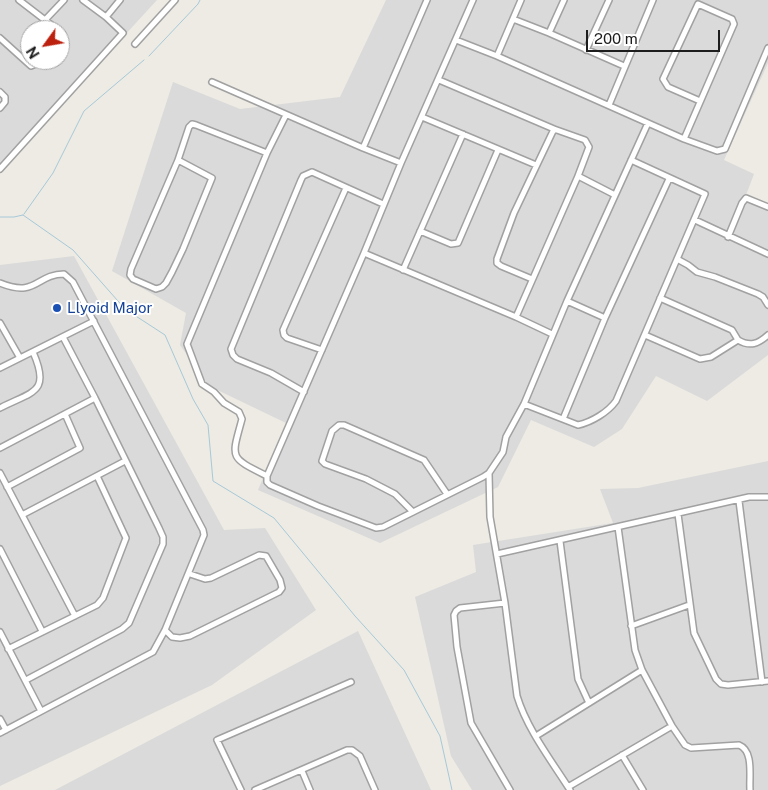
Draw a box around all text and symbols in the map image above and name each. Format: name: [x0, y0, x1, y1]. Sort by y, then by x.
north arrow: [20, 20, 70, 70]
scale bar: [588, 20, 722, 52]
text: 200 m: [594, 30, 638, 47]
text: N: [23, 44, 43, 61]
place label: Llyoid Major: [67, 299, 152, 317]
marker: Llyoid Major: [51, 302, 63, 314]

